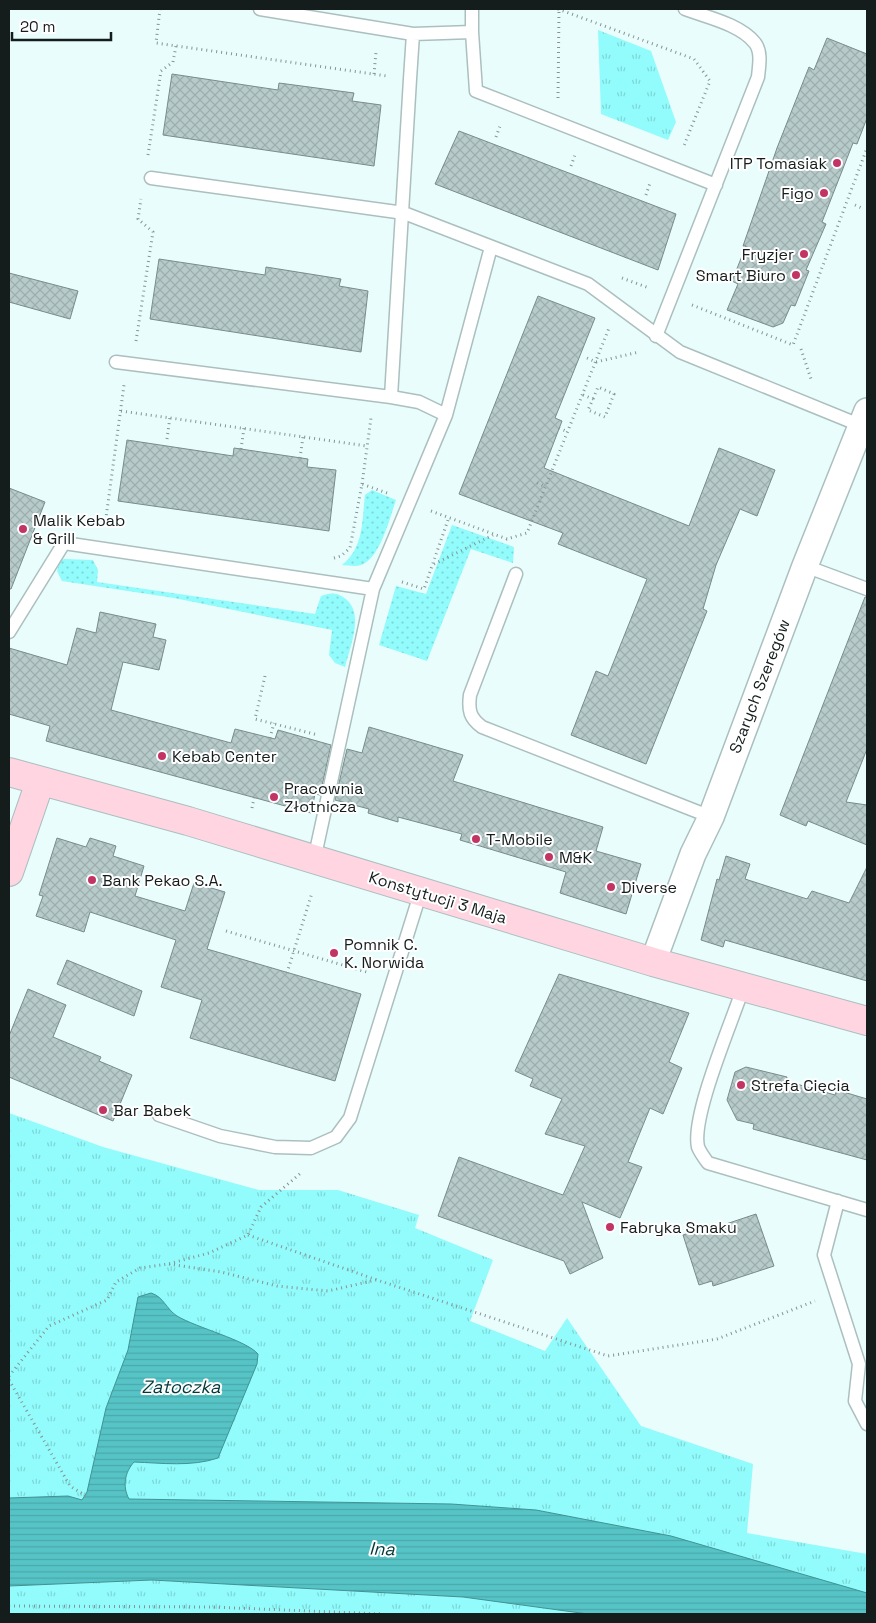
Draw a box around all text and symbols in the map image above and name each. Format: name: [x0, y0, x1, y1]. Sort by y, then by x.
scale bar: [12, 10, 111, 42]
text: 20 m: [20, 17, 55, 36]
place label: ITP Tomasiak: [730, 153, 827, 174]
marker: ITP Tomasiak: [831, 157, 843, 169]
place label: Figo: [781, 183, 814, 204]
marker: Figo: [818, 187, 830, 199]
place label: Fryzjer: [742, 244, 794, 265]
marker: Fryzjer: [798, 248, 810, 260]
place label: Smart Biuro: [696, 265, 786, 286]
marker: Smart Biuro: [790, 269, 802, 281]
place label: Malik Kebab & Grill: [33, 510, 125, 549]
marker: Malik Kebab & Grill: [17, 523, 29, 535]
street label: Szarych Szeregów: [724, 616, 795, 756]
place label: Kebab Center: [172, 746, 277, 767]
marker: Kebab Center: [156, 750, 168, 762]
place label: Pracownia Złotnicza: [284, 778, 363, 817]
marker: Pracownia Złotnicza: [268, 791, 280, 803]
place label: T-Mobile: [486, 829, 553, 850]
marker: T-Mobile: [470, 833, 482, 845]
place label: M&K: [559, 847, 593, 868]
marker: M&K: [543, 851, 555, 863]
street label: Konstytucji 3 Maja: [366, 867, 509, 928]
place label: Bank Pekao S.A.: [102, 870, 223, 891]
marker: Bank Pekao S.A.: [86, 874, 98, 886]
place label: Diverse: [621, 877, 677, 898]
marker: Diverse: [605, 881, 617, 893]
place label: Pomnik C. K. Norwida: [344, 934, 424, 973]
marker: Pomnik C. K. Norwida: [328, 947, 340, 959]
place label: Strefa Cięcia: [751, 1075, 850, 1096]
marker: Strefa Cięcia: [735, 1079, 747, 1091]
place label: Bar Babek: [113, 1100, 191, 1121]
marker: Bar Babek: [97, 1104, 109, 1116]
place label: Fabryka Smaku: [620, 1217, 737, 1238]
marker: Fabryka Smaku: [604, 1221, 616, 1233]
water label: Zatoczka: [142, 1375, 221, 1398]
water label: Ina: [369, 1537, 396, 1560]

